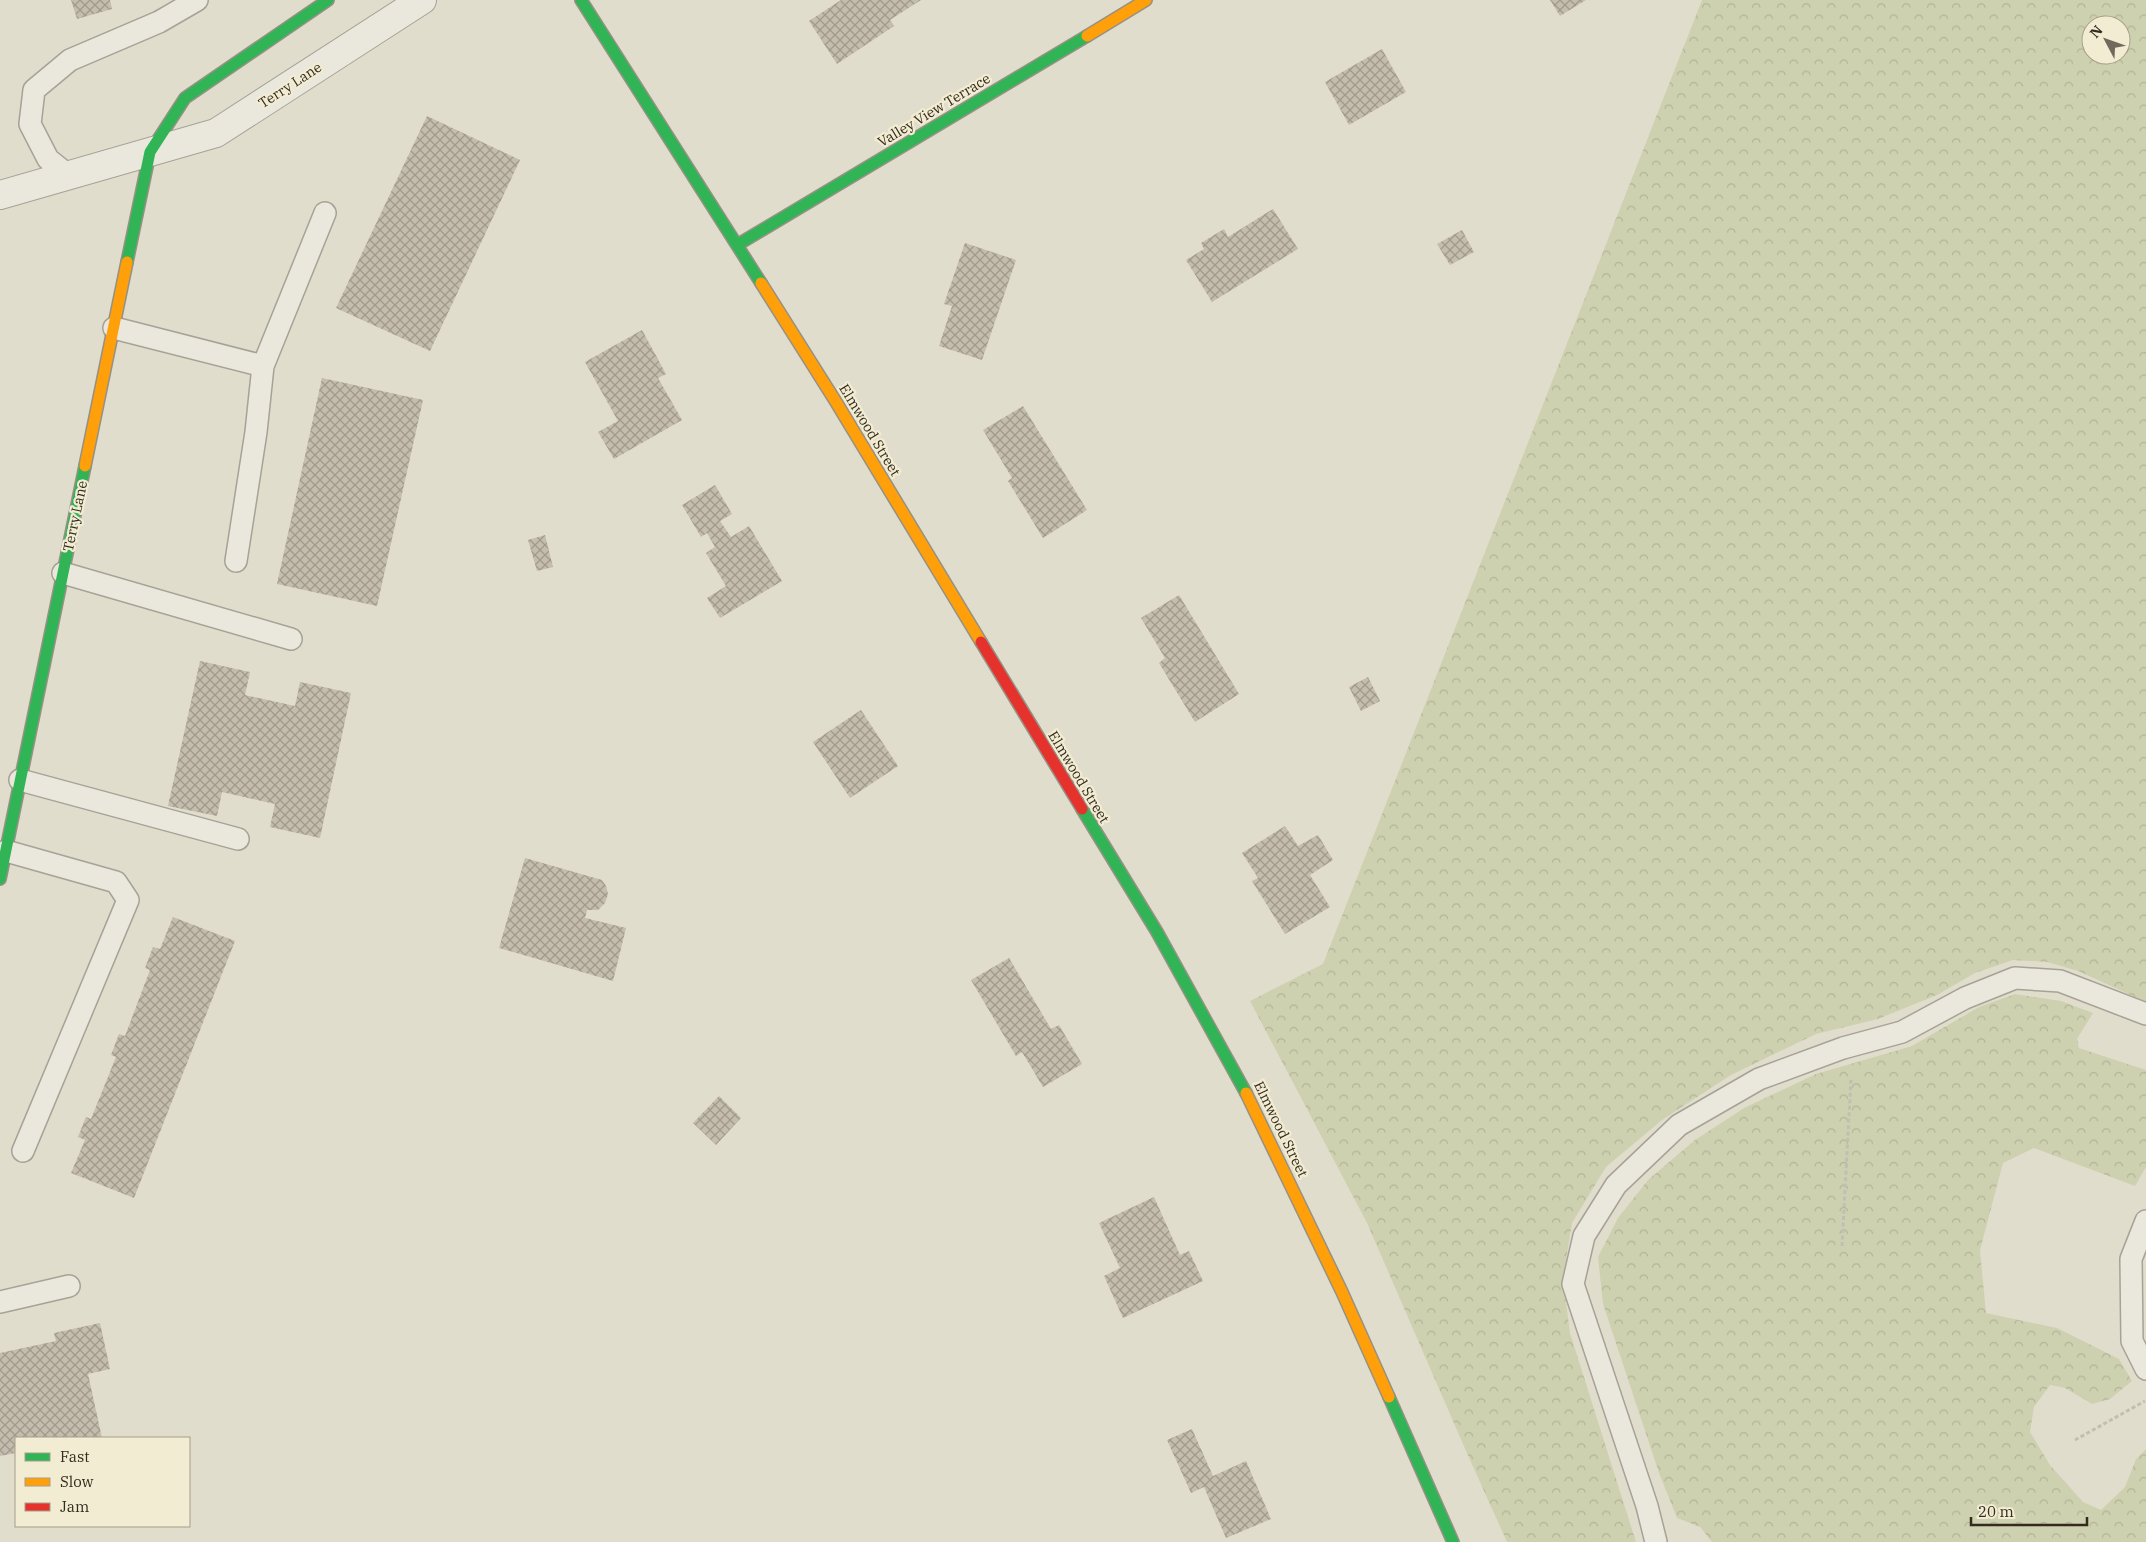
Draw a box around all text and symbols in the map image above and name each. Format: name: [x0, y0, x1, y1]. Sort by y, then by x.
north arrow: [2081, 15, 2131, 65]
text: N: [2086, 21, 2107, 42]
street label: Terry Lane: [255, 58, 325, 112]
street label: Valley View Terrace: [874, 69, 994, 151]
street label: Elmwood Street: [835, 381, 905, 479]
street label: Terry Lane: [59, 479, 91, 553]
street label: Elmwood Street: [1044, 728, 1114, 826]
street label: Elmwood Street: [1250, 1078, 1312, 1180]
legend: [15, 1437, 190, 1527]
text: Fast: [60, 1447, 90, 1466]
text: Slow: [60, 1472, 94, 1491]
scale bar: [1971, 1494, 2087, 1526]
text: Jam: [60, 1497, 89, 1516]
text: 20 m: [1978, 1502, 2014, 1521]

